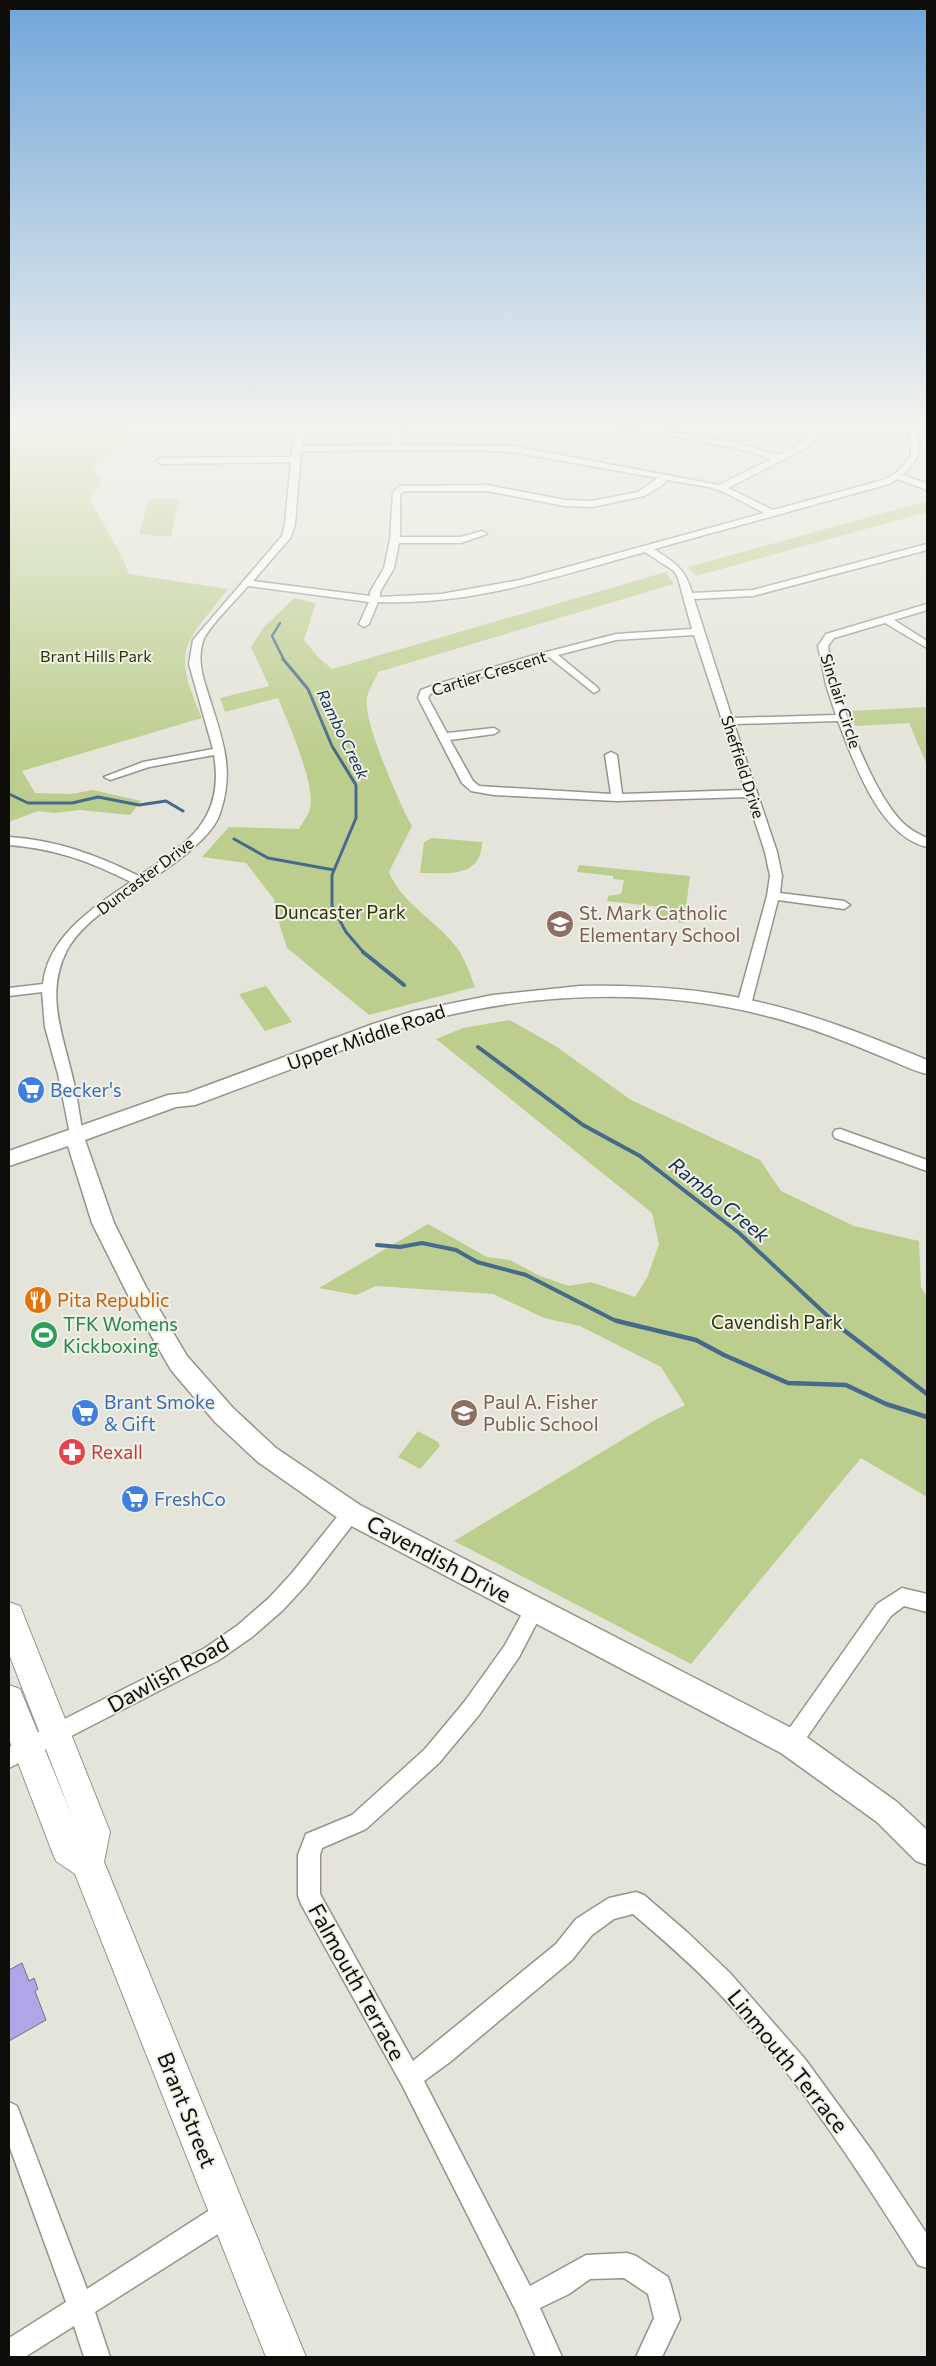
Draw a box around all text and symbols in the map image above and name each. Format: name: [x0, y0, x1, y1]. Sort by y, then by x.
park label: Brant Hills Park: [40, 646, 152, 665]
street label: Cartier Crescent: [429, 646, 549, 699]
street label: Sinclair Circle: [817, 651, 866, 750]
water label: Rambo Creek: [313, 686, 374, 782]
street label: Sheffield Drive: [718, 713, 769, 821]
street label: Duncaster Drive: [92, 833, 197, 918]
park label: Duncaster Park: [274, 900, 406, 923]
place label: St. Mark Catholic Elementary School: [579, 901, 740, 946]
school or university icon: St. Mark Catholic Elementary School: [545, 909, 575, 939]
street label: Upper Middle Road: [284, 999, 448, 1074]
supermarket icon: Becker's: [16, 1075, 46, 1105]
place label: Becker's: [50, 1078, 122, 1101]
water label: Rambo Creek: [665, 1151, 776, 1248]
restaurant icon: Pita Republic: [23, 1285, 53, 1315]
place label: Pita Republic: [57, 1288, 170, 1311]
park label: Cavendish Park: [711, 1310, 843, 1333]
place label: TFK Womens Kickboxing: [63, 1312, 178, 1357]
sports icon: TFK Womens Kickboxing: [29, 1320, 59, 1350]
place label: Brant Smoke & Gift: [104, 1390, 215, 1435]
place label: Paul A. Fisher Public School: [483, 1390, 599, 1435]
supermarket icon: Brant Smoke & Gift: [70, 1398, 100, 1428]
school or university icon: Paul A. Fisher Public School: [449, 1398, 479, 1428]
pharmacy icon: Rexall: [57, 1437, 87, 1467]
place label: Rexall: [91, 1440, 143, 1463]
supermarket icon: FreshCo: [120, 1484, 150, 1514]
place label: FreshCo: [154, 1487, 226, 1510]
street label: Cavendish Drive: [362, 1509, 516, 1608]
street label: Dawlish Road: [102, 1629, 233, 1718]
street label: Falmouth Terrace: [303, 1899, 412, 2065]
street label: Linmouth Terrace: [722, 1984, 854, 2138]
street label: Brant Street: [152, 2048, 223, 2172]

